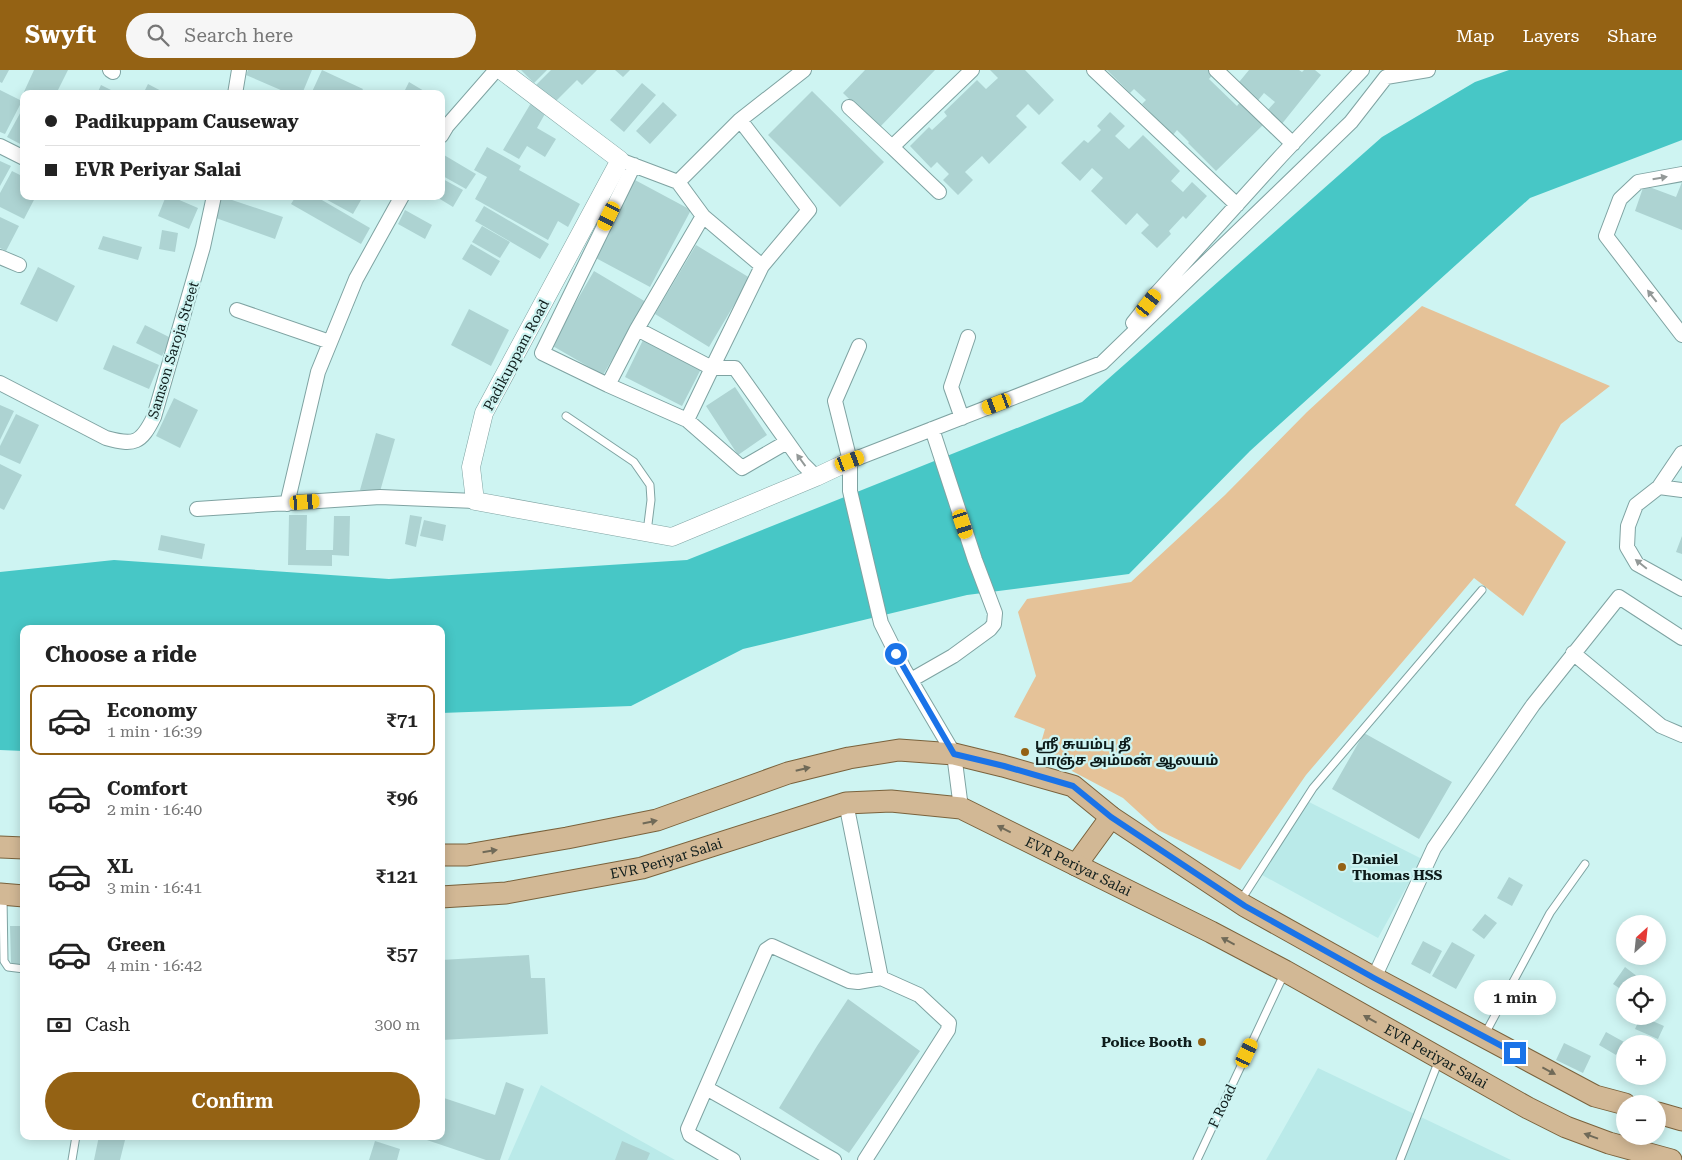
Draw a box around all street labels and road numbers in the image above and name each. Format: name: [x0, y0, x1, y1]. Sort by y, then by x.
street label: Samson Saroja Street: [144, 279, 202, 421]
street label: Padikuppam Road: [480, 297, 552, 413]
street label: EVR Periyar Salai: [1023, 833, 1135, 899]
street label: EVR Periyar Salai: [609, 835, 725, 882]
street label: EVR Periyar Salai: [1381, 1021, 1491, 1092]
street label: F Road: [1205, 1082, 1239, 1130]

